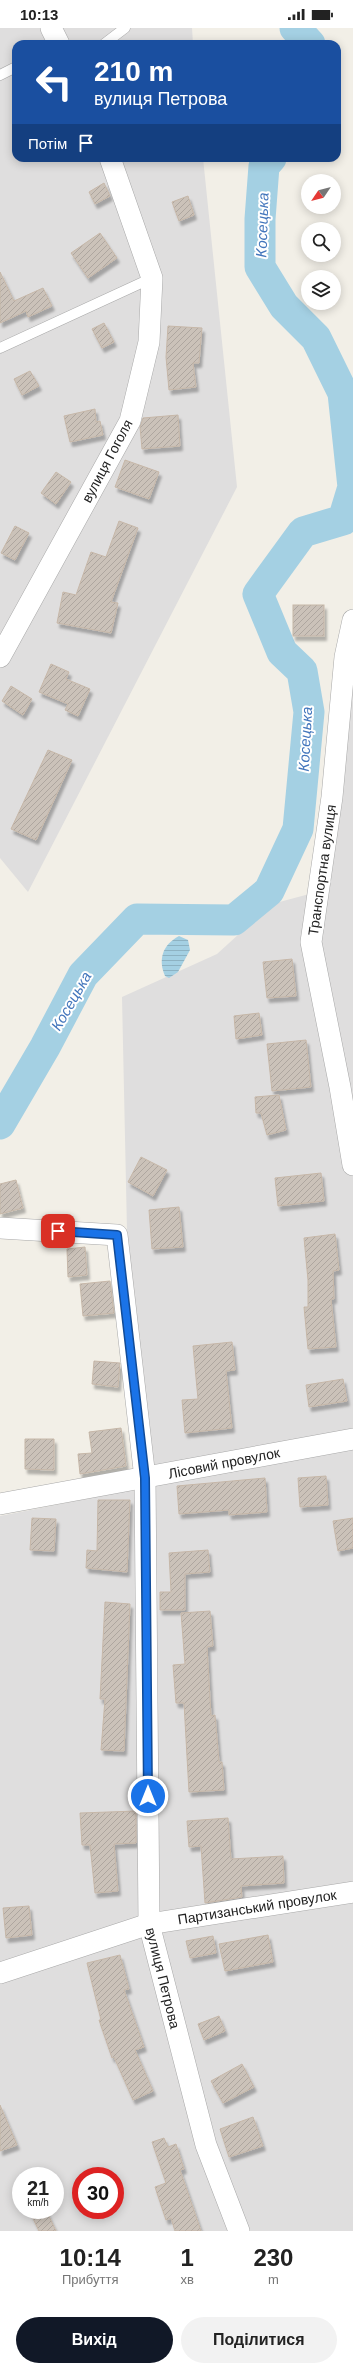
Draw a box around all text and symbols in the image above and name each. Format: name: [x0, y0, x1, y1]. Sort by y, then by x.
text: 10:13: [20, 6, 58, 23]
icon: left: [28, 56, 80, 108]
text: 210 m: [94, 56, 173, 87]
text: вулиця Петрова: [94, 89, 227, 109]
icon: arrive: [75, 132, 97, 154]
text: Потім: [28, 135, 67, 152]
north arrow: [301, 174, 341, 214]
map controls: [301, 174, 341, 310]
water label: Косецька: [252, 192, 272, 258]
button: search: [301, 222, 341, 262]
button: layers: [301, 270, 341, 310]
street label: вулиця Гоголя: [78, 417, 136, 505]
water label: Косецька: [295, 706, 315, 772]
street label: Транспортна вулиця: [305, 803, 339, 937]
water label: Косецька: [47, 969, 95, 1033]
pin: [41, 1214, 75, 1248]
icon: arrive: [47, 1220, 69, 1242]
street label: Лісовий провулок: [167, 1444, 282, 1482]
position arrow: [127, 1775, 169, 1817]
street label: Партизанський провулок: [176, 1886, 338, 1927]
street label: вулиця Петрова: [143, 1926, 183, 2030]
speed limit sign: 30: [72, 2167, 124, 2219]
text: 21: [27, 2177, 49, 2199]
text: km/h: [27, 2197, 49, 2208]
text: 10:14: [60, 2244, 121, 2271]
text: 1: [180, 2244, 194, 2271]
text: 230: [253, 2244, 293, 2271]
text: Прибуття: [62, 2272, 118, 2287]
text: хв: [180, 2272, 194, 2287]
text: m: [268, 2272, 279, 2287]
button: Вихід: [16, 2317, 173, 2363]
button: Поділитися: [181, 2317, 337, 2363]

